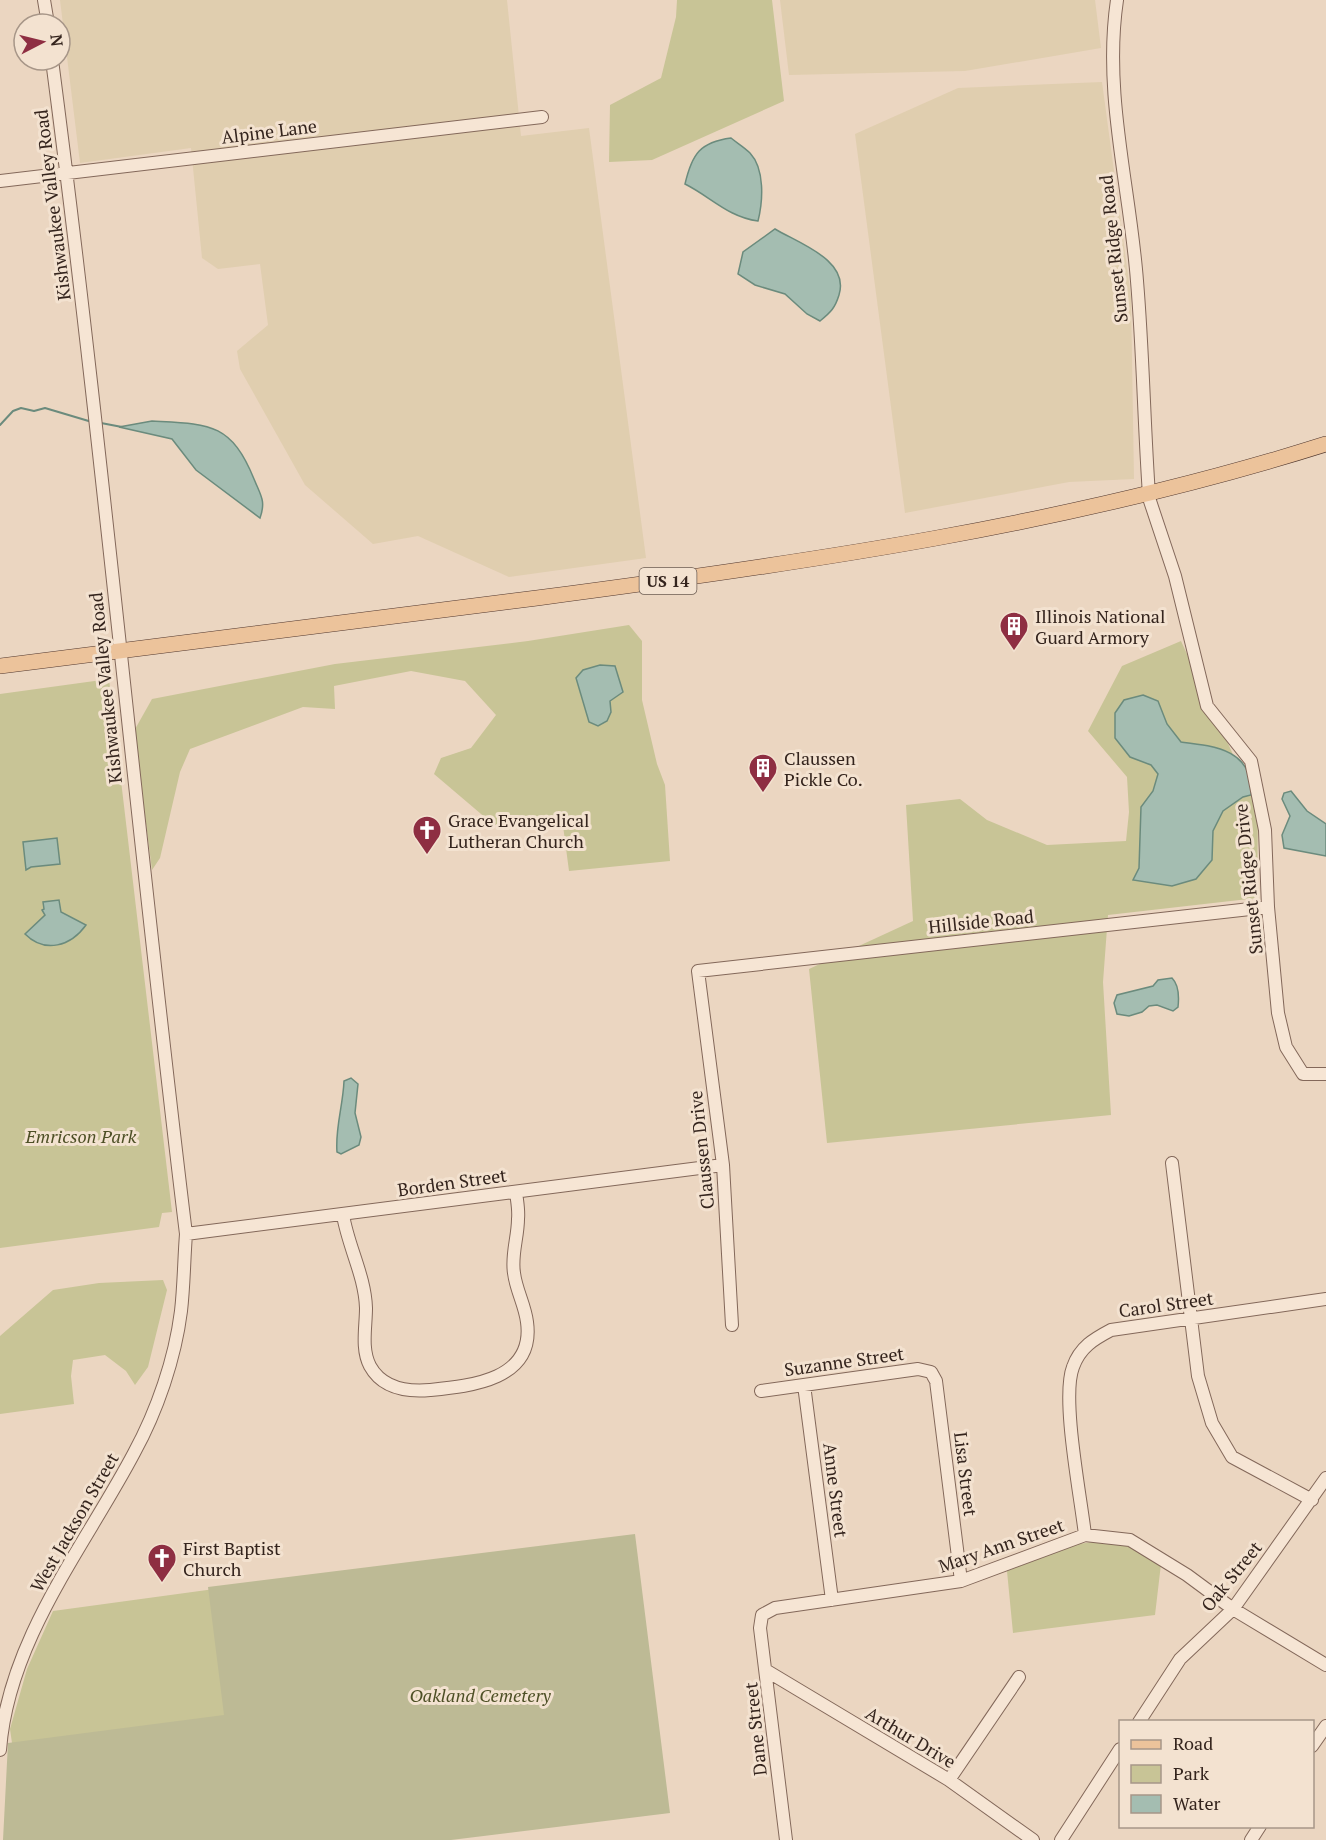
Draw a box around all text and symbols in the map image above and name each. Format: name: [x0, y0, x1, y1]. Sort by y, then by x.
north arrow: [12, 12, 72, 72]
text: N: [45, 33, 69, 48]
street label: Kishwaukee Valley Road: [28, 108, 76, 302]
street label: Alpine Lane: [220, 113, 318, 149]
street label: Sunset Ridge Road: [1093, 174, 1133, 324]
road number: US 14: [640, 568, 696, 594]
street label: Kishwaukee Valley Road: [83, 591, 127, 785]
place label: Illinois National Guard Armory: [1035, 604, 1165, 649]
building icon: Illinois National Guard Armory: [998, 610, 1030, 652]
place label: Claussen Pickle Co.: [784, 746, 863, 791]
building icon: Claussen Pickle Co.: [747, 752, 779, 794]
street label: Sunset Ridge Drive: [1228, 803, 1268, 955]
place label: Grace Evangelical Lutheran Church: [448, 808, 590, 853]
church icon: Grace Evangelical Lutheran Church: [411, 814, 443, 856]
street label: Hillside Road: [927, 904, 1035, 938]
street label: Claussen Drive: [683, 1090, 719, 1210]
park label: Emricson Park: [25, 1124, 137, 1148]
street label: Borden Street: [396, 1162, 508, 1202]
street label: Carol Street: [1117, 1285, 1215, 1323]
street label: Suzanne Street: [783, 1341, 906, 1381]
street label: Lisa Street: [949, 1431, 983, 1518]
street label: Anne Street: [818, 1441, 854, 1539]
street label: West Jackson Street: [24, 1448, 124, 1596]
street label: Mary Ann Street: [935, 1512, 1067, 1578]
place label: First Baptist Church: [183, 1536, 281, 1581]
street label: Oak Street: [1195, 1536, 1267, 1616]
church icon: First Baptist Church: [146, 1542, 178, 1584]
street label: Dane Street: [738, 1681, 772, 1777]
park label: Oakland Cemetery: [409, 1683, 551, 1707]
street label: Arthur Drive: [862, 1701, 960, 1773]
legend: [1119, 1720, 1314, 1828]
text: Road: [1173, 1731, 1213, 1755]
text: Park: [1173, 1761, 1210, 1785]
text: Water: [1173, 1791, 1220, 1815]

